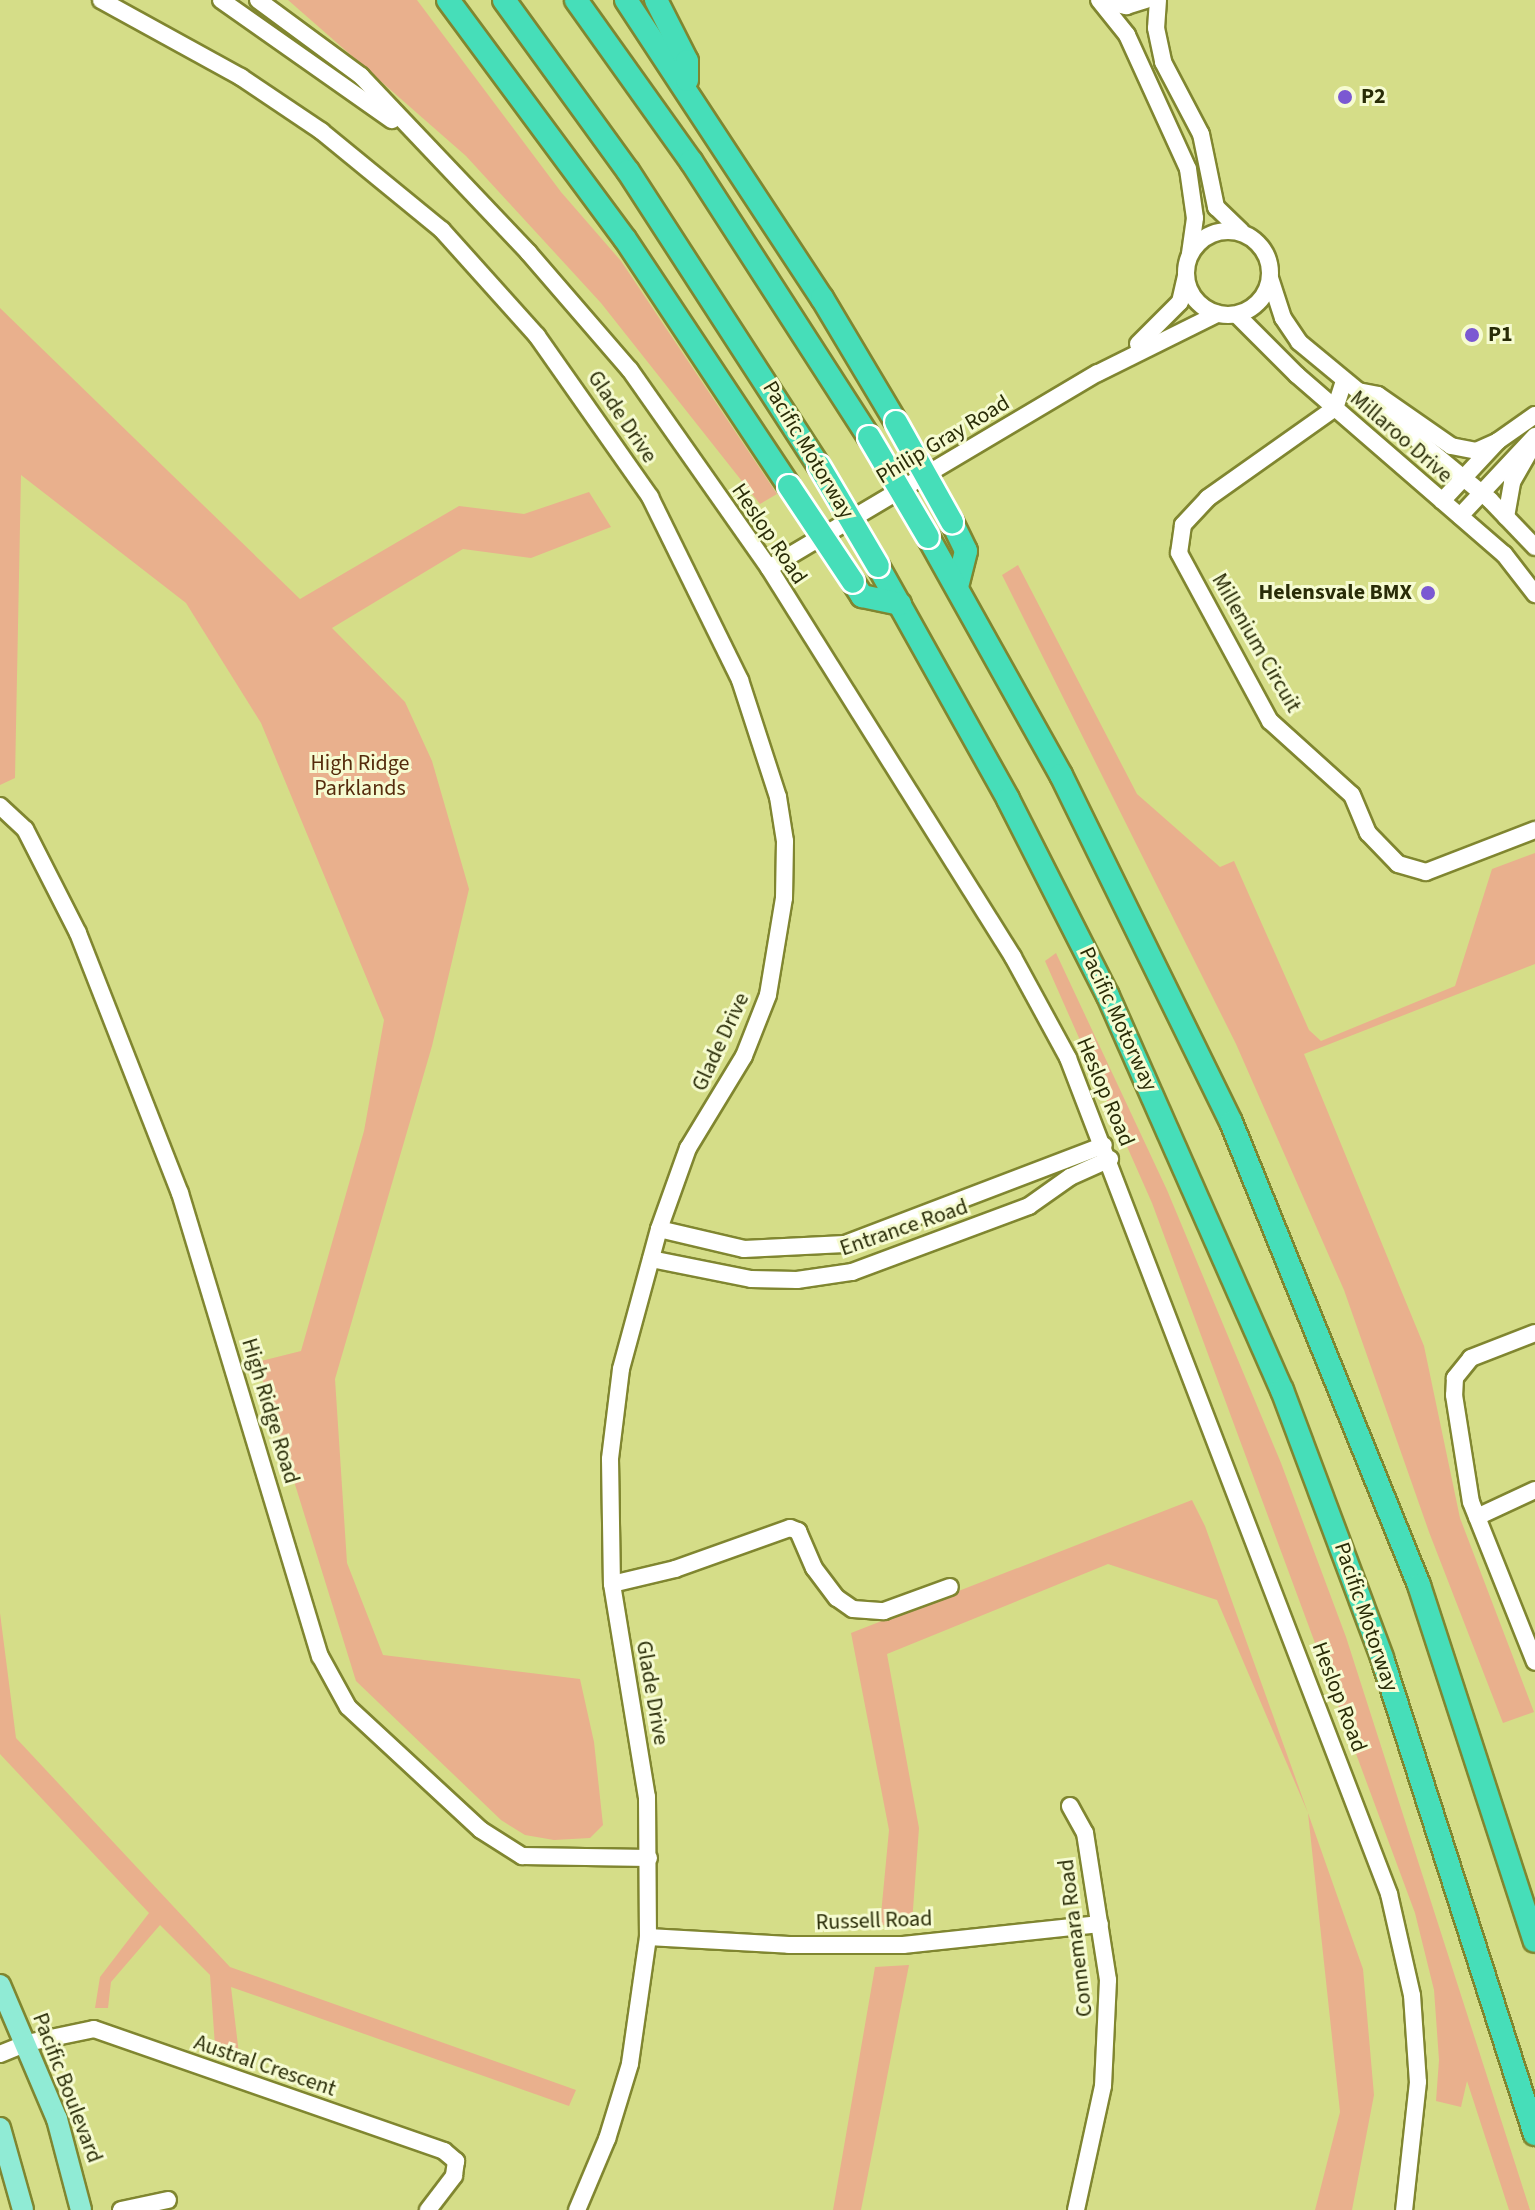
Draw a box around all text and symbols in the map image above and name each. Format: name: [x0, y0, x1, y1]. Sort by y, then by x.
place label: P2: [1361, 84, 1386, 110]
marker: P2: [1336, 88, 1354, 106]
place label: P1: [1488, 322, 1513, 348]
marker: P1: [1463, 326, 1481, 344]
street label: Glade Drive: [582, 366, 662, 468]
street label: Pacific Motorway: [757, 376, 859, 524]
street label: Millaroo Drive: [1344, 385, 1458, 489]
street label: Philip Gray Road: [871, 390, 1015, 490]
street label: Heslop Road: [726, 479, 812, 589]
street label: Millenium Circuit: [1206, 569, 1306, 717]
place label: Helensvale BMX: [1258, 580, 1412, 606]
marker: Helensvale BMX: [1419, 584, 1437, 602]
park label: High Ridge Parklands: [310, 750, 410, 802]
street label: Pacific Motorway: [1073, 943, 1163, 1095]
street label: Glade Drive: [687, 989, 755, 1095]
street label: Heslop Road: [1070, 1034, 1140, 1150]
street label: Entrance Road: [837, 1194, 971, 1262]
street label: High Ridge Road: [235, 1335, 305, 1487]
street label: Pacific Motorway: [1328, 1539, 1404, 1695]
street label: Heslop Road: [1306, 1638, 1372, 1756]
street label: Glade Drive: [630, 1639, 674, 1747]
street label: Connemara Road: [1053, 1858, 1099, 2018]
street label: Russell Road: [815, 1906, 933, 1936]
street label: Pacific Boulevard: [26, 2009, 108, 2167]
street label: Austral Crescent: [191, 2029, 339, 2103]

